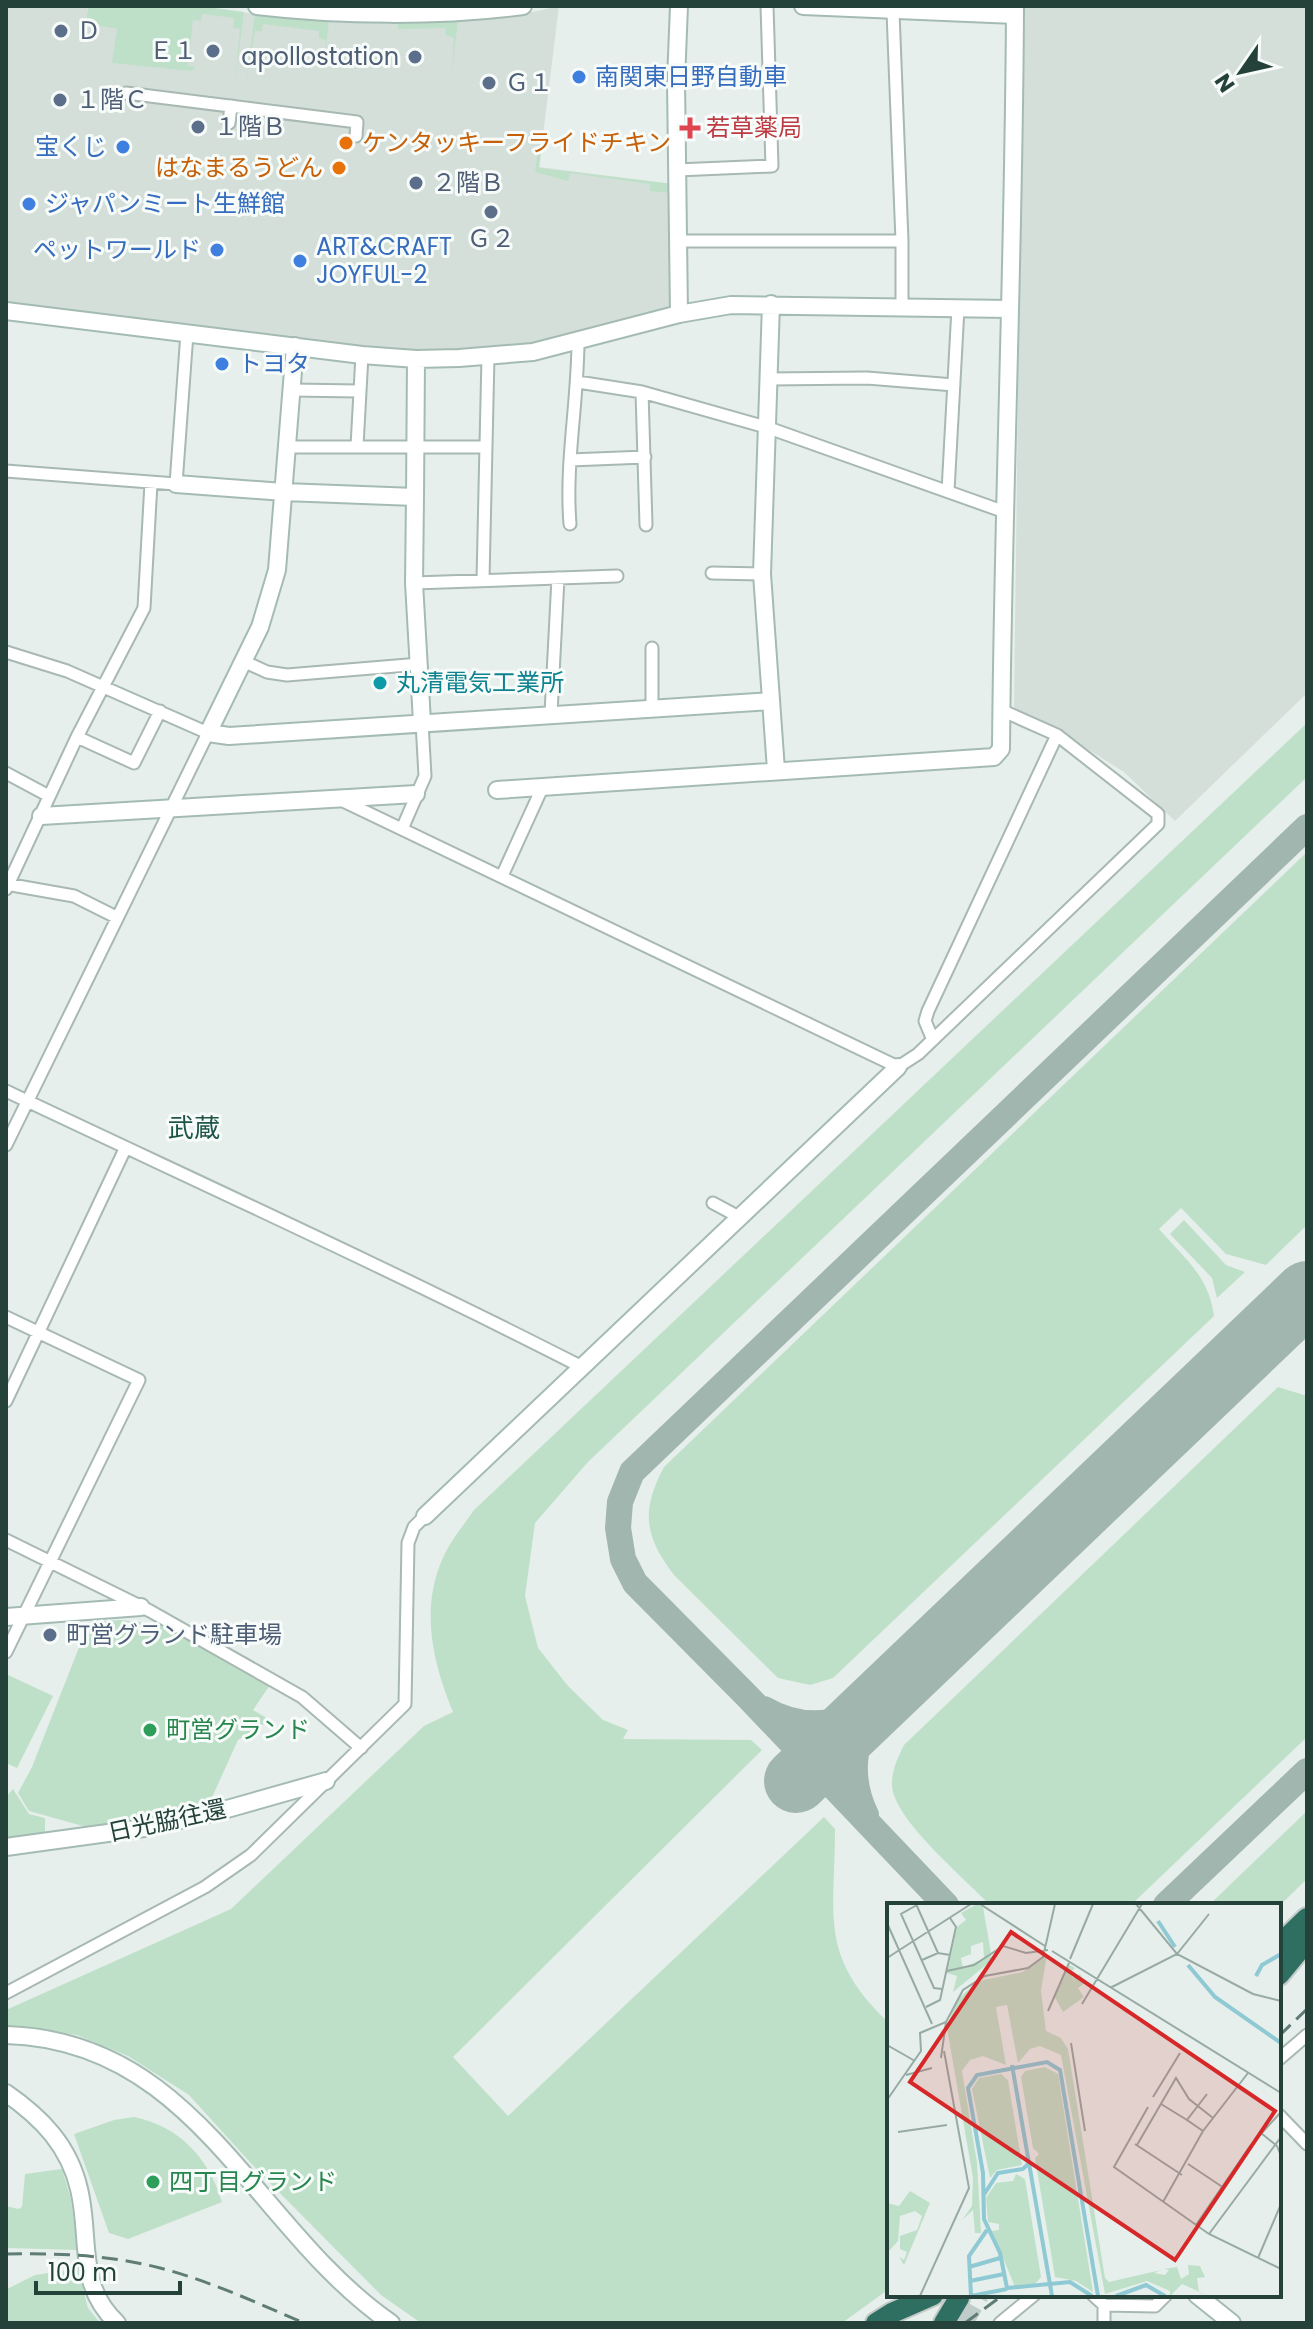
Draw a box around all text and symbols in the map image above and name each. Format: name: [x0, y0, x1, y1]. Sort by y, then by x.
place label: Ｄ: [77, 14, 101, 47]
marker: Ｄ: [52, 22, 70, 40]
north arrow: [1201, 32, 1281, 112]
place label: Ｅ１: [149, 34, 197, 67]
place label: apollostation: [241, 40, 399, 73]
marker: Ｅ１: [204, 42, 222, 60]
marker: apollostation: [406, 48, 424, 66]
place label: 南関東日野自動車: [595, 60, 787, 93]
place label: Ｇ１: [505, 66, 553, 99]
text: N: [1207, 67, 1242, 98]
marker: 南関東日野自動車: [570, 68, 588, 86]
marker: Ｇ１: [480, 74, 498, 92]
place label: １階Ｃ: [76, 83, 148, 116]
marker: １階Ｃ: [51, 91, 69, 109]
place label: １階Ｂ: [214, 110, 286, 143]
place label: 若草薬局: [706, 111, 802, 144]
marker: １階Ｂ: [189, 118, 207, 136]
marker: 若草薬局: [681, 119, 699, 137]
place label: ケンタッキーフライドチキン: [362, 126, 671, 159]
place label: 宝くじ: [35, 130, 107, 163]
marker: ケンタッキーフライドチキン: [337, 134, 355, 152]
marker: 宝くじ: [114, 138, 132, 156]
place label: はなまるうどん: [155, 151, 323, 184]
marker: はなまるうどん: [330, 159, 348, 177]
place label: ２階Ｂ: [432, 166, 504, 199]
marker: ２階Ｂ: [407, 174, 425, 192]
place label: ジャパンミート生鮮館: [45, 187, 285, 220]
marker: ジャパンミート生鮮館: [20, 195, 38, 213]
marker: Ｇ２: [482, 203, 500, 221]
place label: Ｇ２: [467, 222, 515, 255]
place label: ART&CRAFT JOYFUL-2: [316, 230, 452, 291]
place label: ペットワールド: [33, 233, 201, 266]
marker: ペットワールド: [208, 241, 226, 259]
marker: ART&CRAFT JOYFUL-2: [291, 252, 309, 270]
place label: トヨタ: [238, 347, 310, 380]
marker: トヨタ: [213, 355, 231, 373]
place label: 丸清電気工業所: [396, 666, 564, 699]
marker: 丸清電気工業所: [371, 674, 389, 692]
district label: 武蔵: [168, 1110, 220, 1146]
place label: 町営グランド駐車場: [66, 1618, 282, 1651]
marker: 町営グランド駐車場: [41, 1626, 59, 1644]
place label: 町営グランド: [166, 1713, 310, 1746]
marker: 町営グランド: [141, 1721, 159, 1739]
street label: 日光脇往還: [105, 1792, 229, 1849]
inset map: [887, 1903, 1281, 2297]
place label: 四丁目グランド: [169, 2165, 337, 2198]
marker: 四丁目グランド: [144, 2173, 162, 2191]
scale bar: [36, 2245, 180, 2295]
text: 100 m: [48, 2256, 117, 2289]

